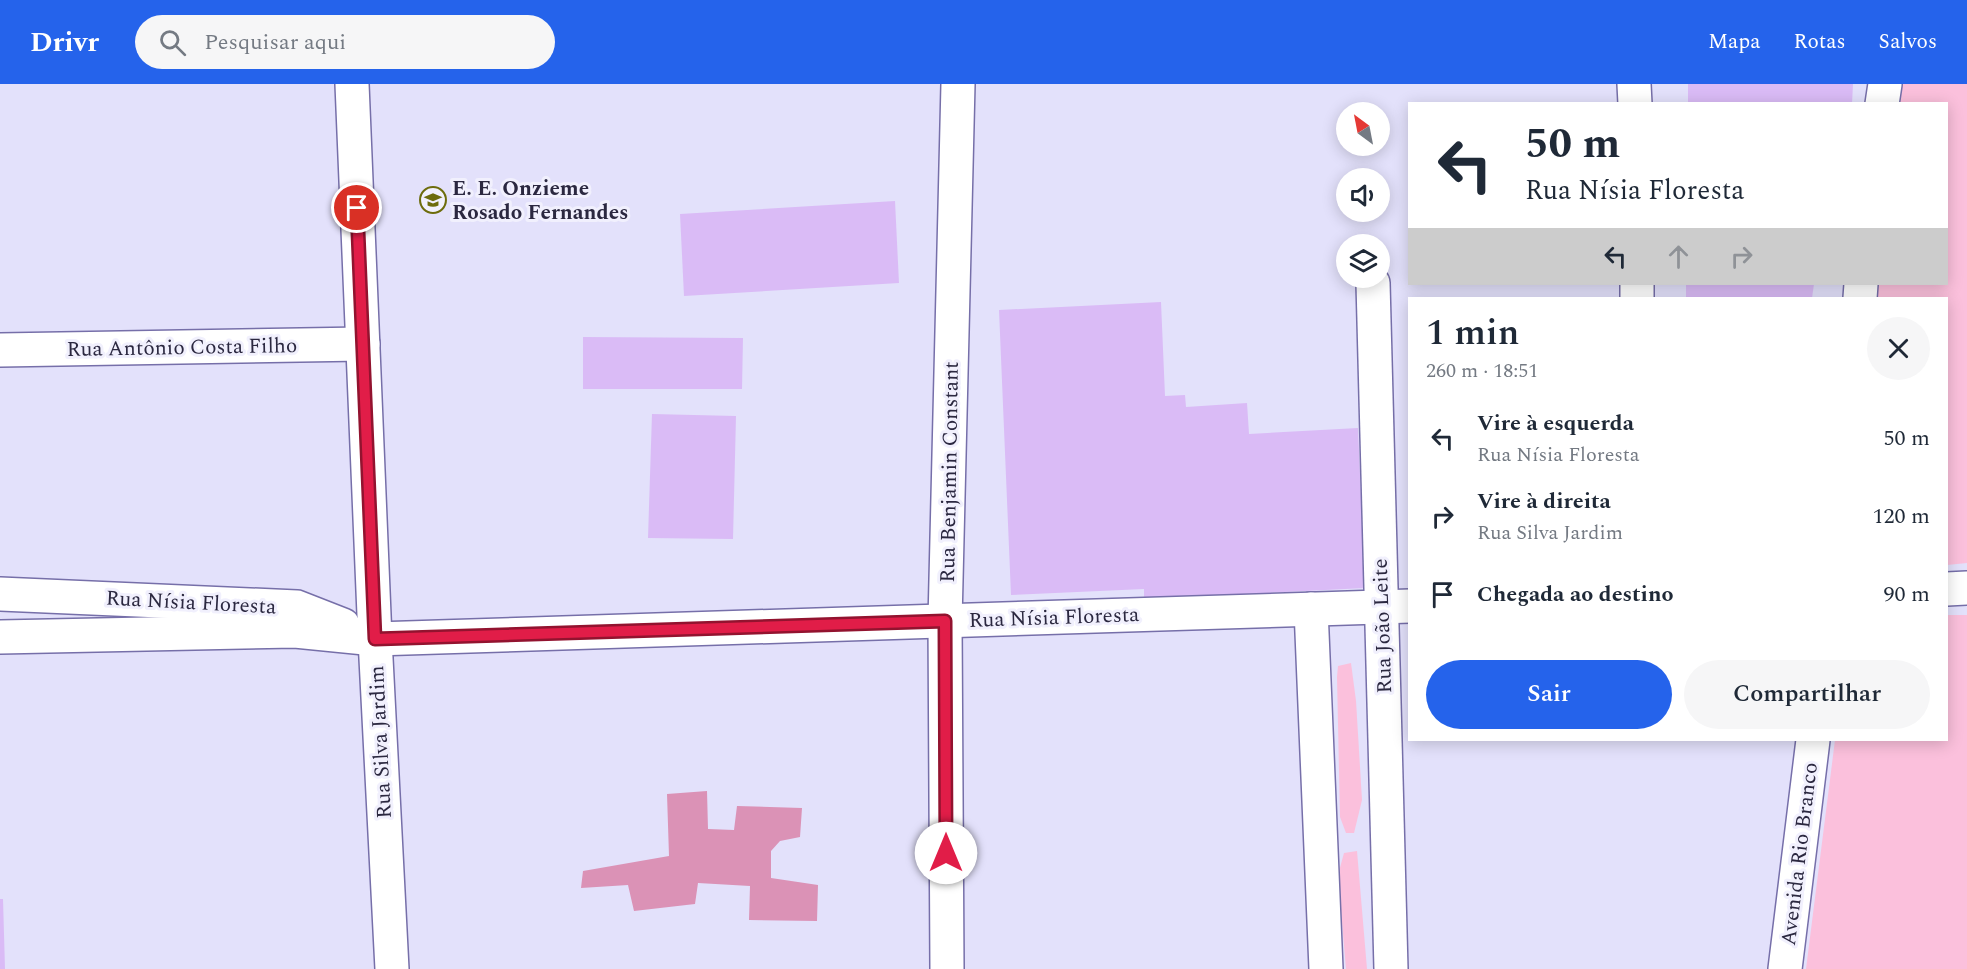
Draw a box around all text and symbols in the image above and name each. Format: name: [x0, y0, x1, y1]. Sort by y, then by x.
search box: [135, 15, 555, 69]
text: Drivr: [30, 21, 99, 64]
icon: search: [156, 26, 189, 59]
text: Pesquisar aqui: [204, 26, 346, 59]
text: Mapa: [1708, 26, 1761, 58]
text: Rotas: [1794, 26, 1846, 58]
text: Salvos: [1879, 26, 1937, 58]
north arrow: [1336, 102, 1390, 156]
map controls: [1336, 102, 1390, 288]
text: 50 m: [1525, 113, 1620, 176]
icon: left: [1426, 126, 1504, 204]
button: sound: [1336, 168, 1390, 222]
text: Rua Nísia Floresta: [1525, 170, 1745, 212]
place label: E. E. Onzieme Rosado Fernandes: [452, 173, 628, 229]
pin: [331, 182, 382, 233]
school or university icon: E. E. Onzieme Rosado Fernandes: [418, 185, 448, 215]
icon: arrive: [340, 191, 373, 224]
button: layers: [1336, 234, 1390, 288]
icon: left: [1599, 240, 1632, 273]
icon: ahead: [1662, 240, 1695, 273]
icon: right: [1725, 240, 1758, 273]
text: 1 min: [1426, 306, 1519, 361]
button: close: [1867, 317, 1930, 380]
street label: Rua Antônio Costa Filho: [66, 330, 298, 366]
text: 260 m · 18:51: [1426, 356, 1538, 386]
street label: Rua Benjamin Constant: [932, 361, 968, 583]
text: Vire à esquerda: [1477, 407, 1634, 440]
icon: left: [1426, 422, 1459, 455]
text: 50 m: [1884, 422, 1930, 455]
text: Rua Nísia Floresta: [1477, 440, 1640, 470]
text: Vire à direita: [1477, 485, 1611, 518]
icon: right: [1426, 500, 1459, 533]
text: 120 m: [1873, 500, 1930, 533]
text: Rua Silva Jardim: [1477, 518, 1623, 548]
street label: Rua João Leite: [1365, 558, 1401, 694]
icon: arrive: [1426, 578, 1459, 611]
text: Chegada ao destino: [1477, 578, 1674, 611]
text: 90 m: [1884, 578, 1930, 611]
street label: Rua Nísia Floresta: [105, 583, 278, 623]
street label: Rua Nísia Floresta: [968, 599, 1141, 637]
button: Sair: [1426, 660, 1672, 729]
button: Compartilhar: [1684, 660, 1930, 729]
street label: Rua Silva Jardim: [361, 665, 401, 819]
street label: Avenida Rio Branco: [1773, 761, 1827, 948]
position arrow: [914, 821, 978, 885]

